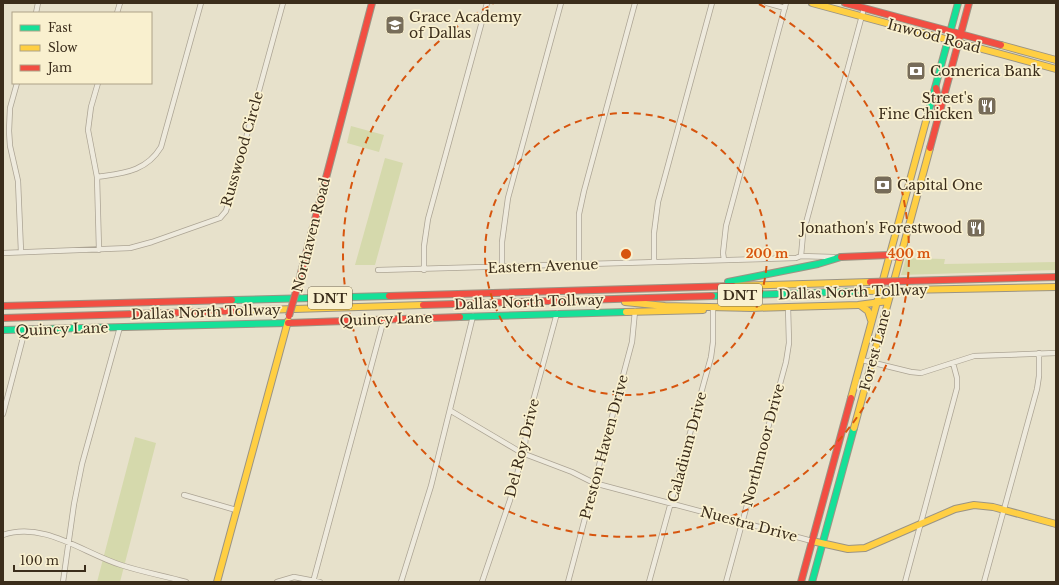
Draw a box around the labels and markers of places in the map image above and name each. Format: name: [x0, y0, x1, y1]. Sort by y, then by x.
place label: Grace Academy of Dallas: [409, 8, 522, 42]
school or university icon: Grace Academy of Dallas: [384, 14, 406, 36]
bank icon: Comerica Bank: [905, 60, 927, 82]
place label: Comerica Bank: [930, 62, 1041, 80]
place label: Street's Fine Chicken: [878, 89, 973, 123]
restaurant icon: Street's Fine Chicken: [976, 95, 998, 117]
bank icon: Capital One: [872, 174, 894, 196]
place label: Capital One: [897, 176, 983, 194]
restaurant icon: Jonathon's Forestwood: [965, 217, 987, 239]
place label: Jonathon's Forestwood: [798, 219, 963, 237]
centre of rings: [619, 247, 633, 261]

